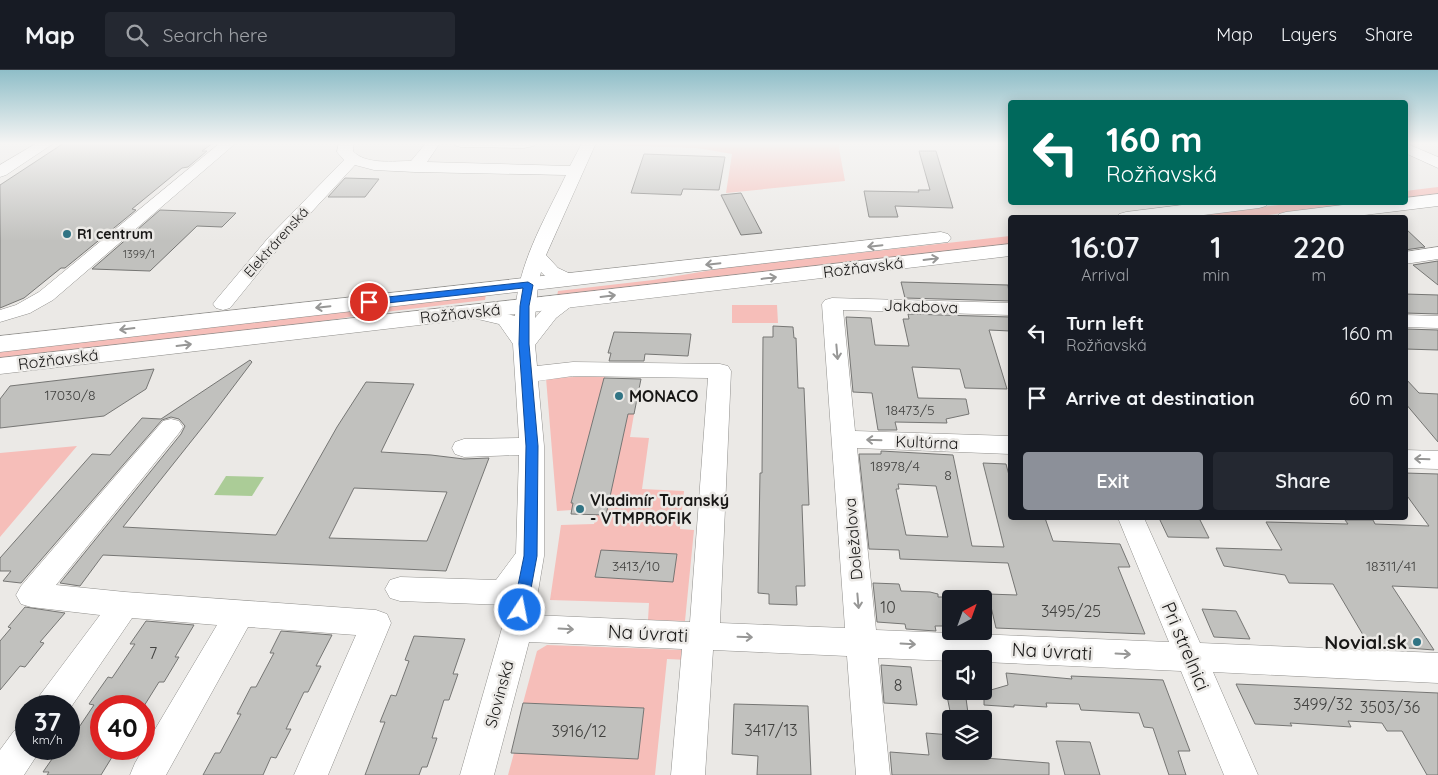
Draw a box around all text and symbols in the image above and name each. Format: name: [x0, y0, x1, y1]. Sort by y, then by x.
search box: [105, 12, 455, 57]
text: Map: [25, 20, 75, 50]
icon: search: [123, 21, 151, 49]
text: Search here: [163, 23, 268, 47]
text: Map: [1216, 23, 1253, 46]
text: Layers: [1281, 23, 1337, 46]
text: Share: [1365, 23, 1413, 46]
text: 160 m: [1106, 117, 1203, 161]
icon: left: [1023, 120, 1088, 185]
text: Rožňavská: [1106, 160, 1217, 188]
street label: Elektrárenská: [240, 203, 312, 281]
place label: R1 centrum: [77, 225, 153, 243]
marker: R1 centrum: [61, 228, 73, 240]
text: 16:07: [1071, 228, 1139, 266]
text: 1: [1210, 228, 1222, 266]
text: 220: [1293, 228, 1345, 266]
one-way arrow: [867, 241, 883, 251]
house number: 1399/1: [123, 247, 155, 261]
street label: Rožňavská: [822, 252, 904, 282]
one-way arrow: [922, 254, 938, 264]
one-way arrow: [705, 259, 721, 269]
text: Arrival: [1081, 265, 1129, 285]
text: min: [1202, 265, 1230, 285]
text: m: [1312, 265, 1326, 285]
one-way arrow: [761, 273, 777, 283]
pin: [348, 281, 390, 323]
icon: arrive: [355, 288, 383, 316]
one-way arrow: [600, 291, 616, 301]
street label: Jakabova: [883, 295, 959, 317]
street label: Rožňavská: [419, 299, 501, 327]
one-way arrow: [315, 302, 331, 312]
text: Turn left: [1066, 311, 1144, 335]
icon: left: [1023, 319, 1051, 347]
text: 160 m: [1342, 321, 1393, 345]
one-way arrow: [120, 324, 136, 334]
text: Rožňavská: [1066, 335, 1147, 355]
one-way arrow: [175, 340, 191, 350]
street label: Rožňavská: [17, 344, 99, 374]
one-way arrow: [832, 344, 841, 360]
icon: arrive: [1023, 384, 1051, 412]
house number: 17030/8: [44, 386, 96, 404]
place label: MONACO: [629, 386, 698, 406]
text: Arrive at destination: [1066, 386, 1255, 410]
text: 60 m: [1349, 386, 1393, 410]
marker: MONACO: [613, 390, 625, 402]
house number: 18473/5: [885, 401, 935, 419]
street label: Kultúrna: [895, 431, 959, 453]
one-way arrow: [866, 436, 882, 445]
button: Exit: [1023, 452, 1203, 510]
button: Share: [1213, 452, 1393, 510]
one-way arrow: [1414, 455, 1430, 464]
house number: 18978/4: [870, 457, 920, 475]
house number: 8: [944, 466, 952, 484]
place label: Vladimír Turanský - VTMPROFIK: [590, 490, 729, 528]
street label: Doležalova: [839, 497, 867, 581]
marker: Vladimír Turanský - VTMPROFIK: [574, 503, 586, 515]
house number: 3413/10: [612, 557, 660, 575]
house number: 18311/41: [1366, 557, 1416, 575]
position arrow: [493, 583, 545, 635]
north arrow: [942, 590, 992, 640]
map controls: [942, 590, 992, 760]
one-way arrow: [853, 593, 863, 609]
house number: 10: [880, 597, 896, 617]
street label: Pri strelnici: [1157, 598, 1215, 694]
house number: 3495/25: [1041, 601, 1101, 621]
street label: Na úvrati: [607, 619, 689, 647]
one-way arrow: [557, 625, 573, 634]
place label: Novial.sk: [1324, 630, 1407, 654]
one-way arrow: [737, 633, 753, 642]
marker: Novial.sk: [1411, 636, 1423, 648]
street label: Na úvrati: [1011, 637, 1093, 665]
one-way arrow: [900, 640, 916, 649]
house number: 7: [149, 643, 157, 663]
one-way arrow: [1114, 649, 1130, 659]
button: sound: [942, 650, 992, 700]
street label: Slovinská: [480, 658, 518, 730]
house number: 8: [894, 675, 902, 695]
house number: 3499/32: [1293, 694, 1353, 714]
speed limit sign: 40: [90, 695, 155, 760]
house number: 3503/36: [1360, 697, 1421, 717]
text: 37: [34, 706, 61, 737]
button: layers: [942, 710, 992, 760]
house number: 3417/13: [744, 720, 798, 740]
house number: 3916/12: [551, 721, 607, 741]
text: km/h: [32, 732, 63, 747]

